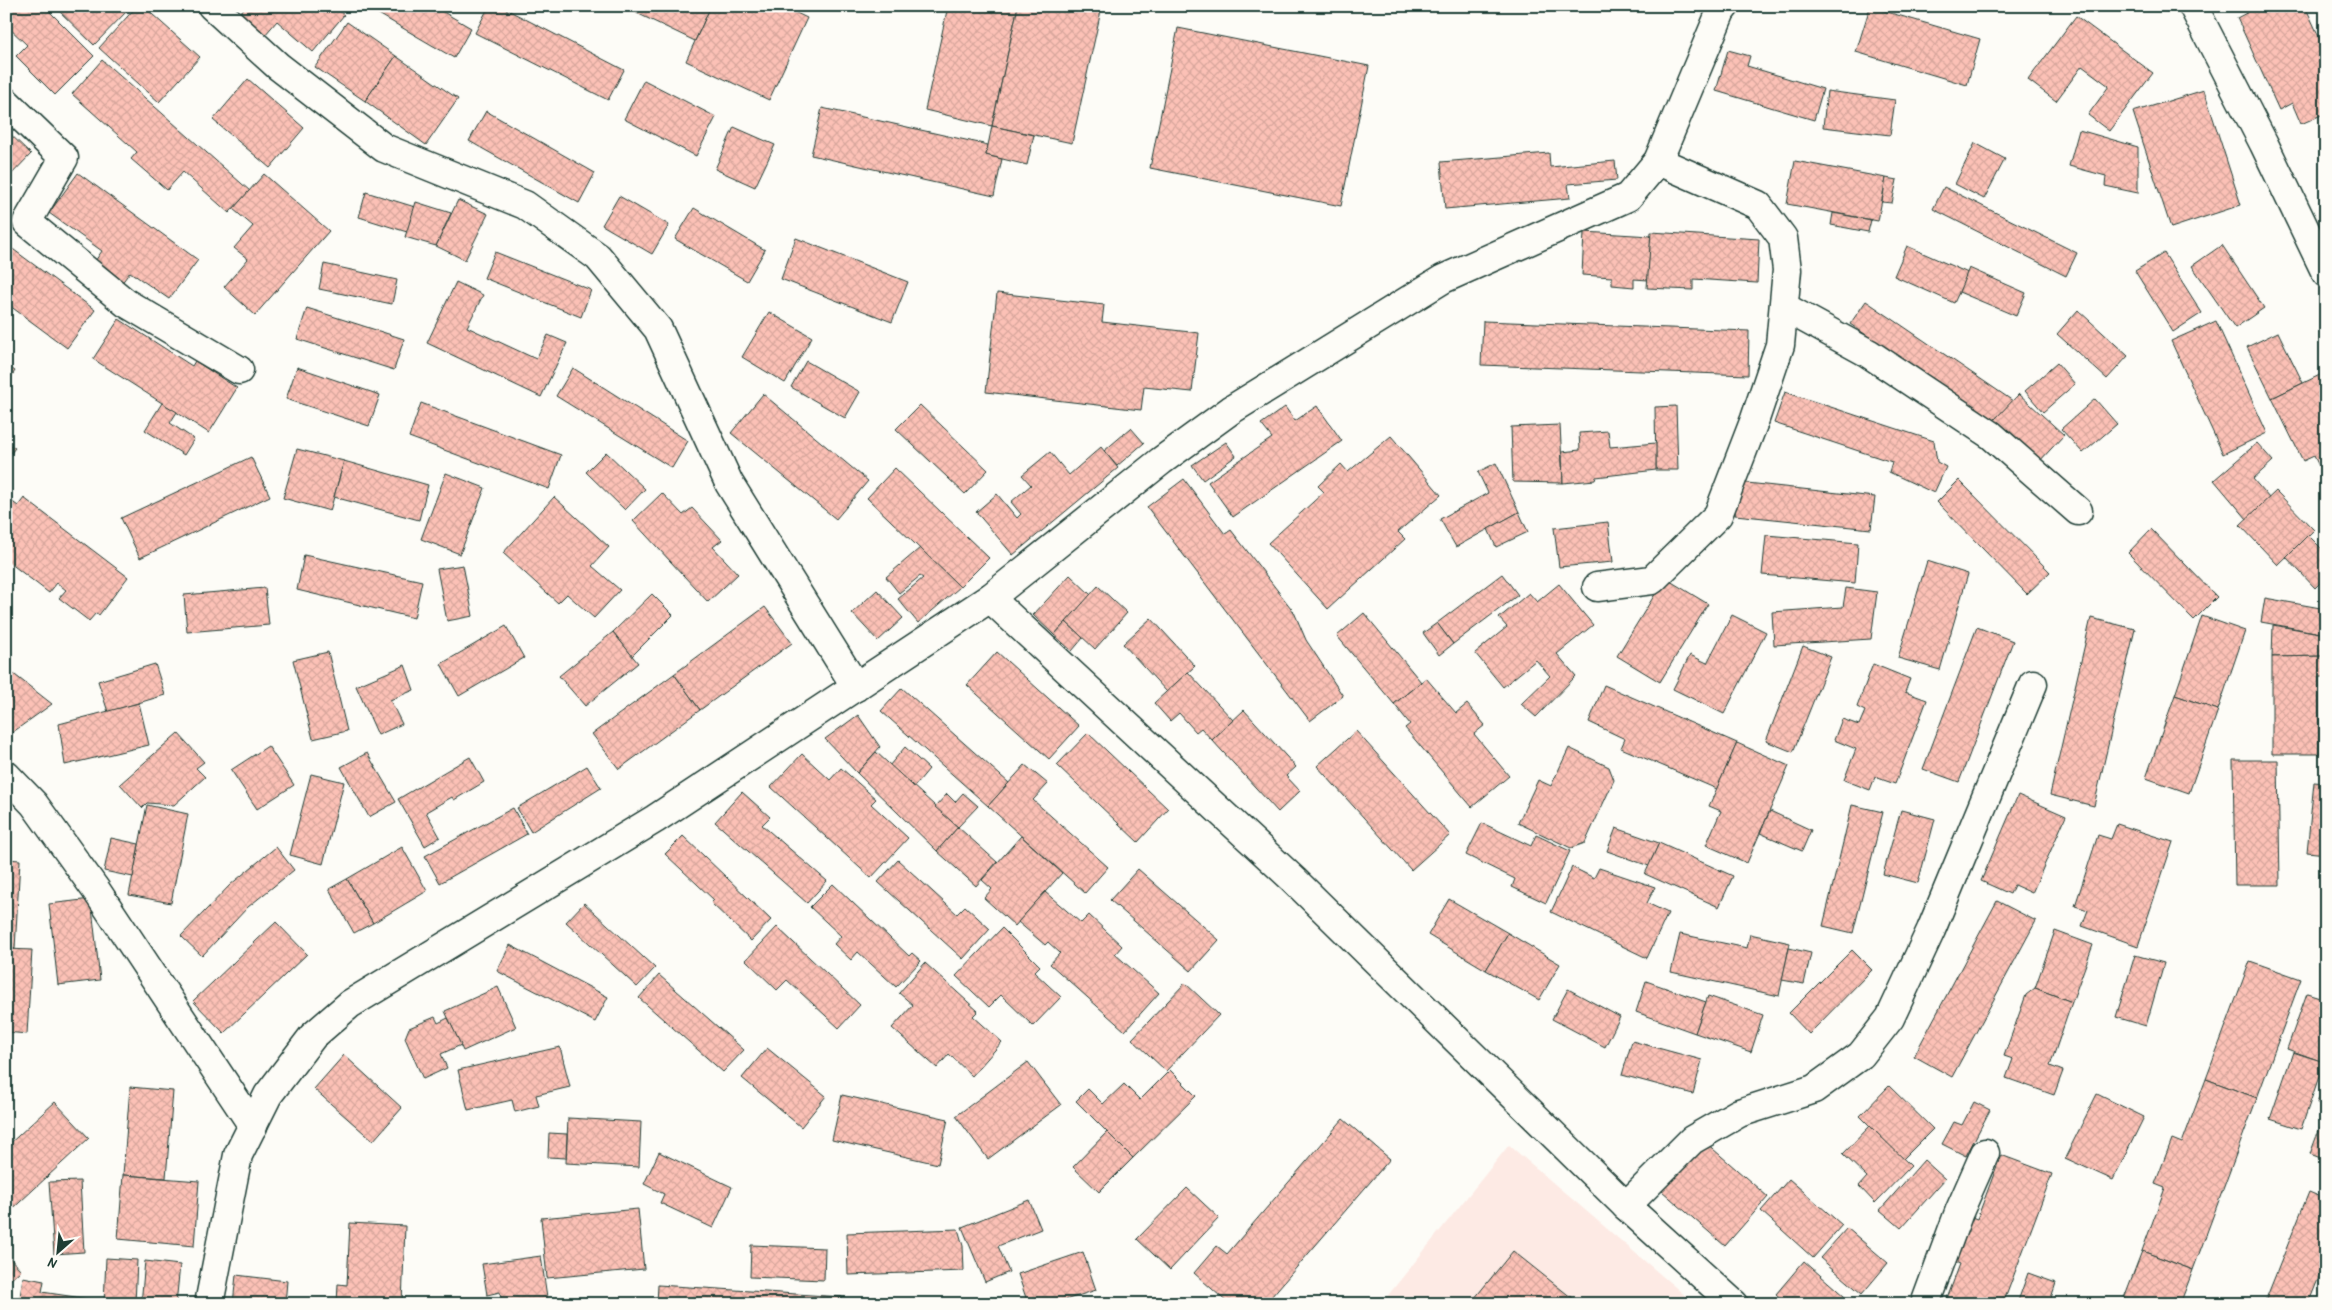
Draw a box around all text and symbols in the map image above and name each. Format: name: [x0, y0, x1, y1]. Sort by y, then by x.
north arrow: [32, 1228, 82, 1278]
text: N: [44, 1254, 60, 1274]

